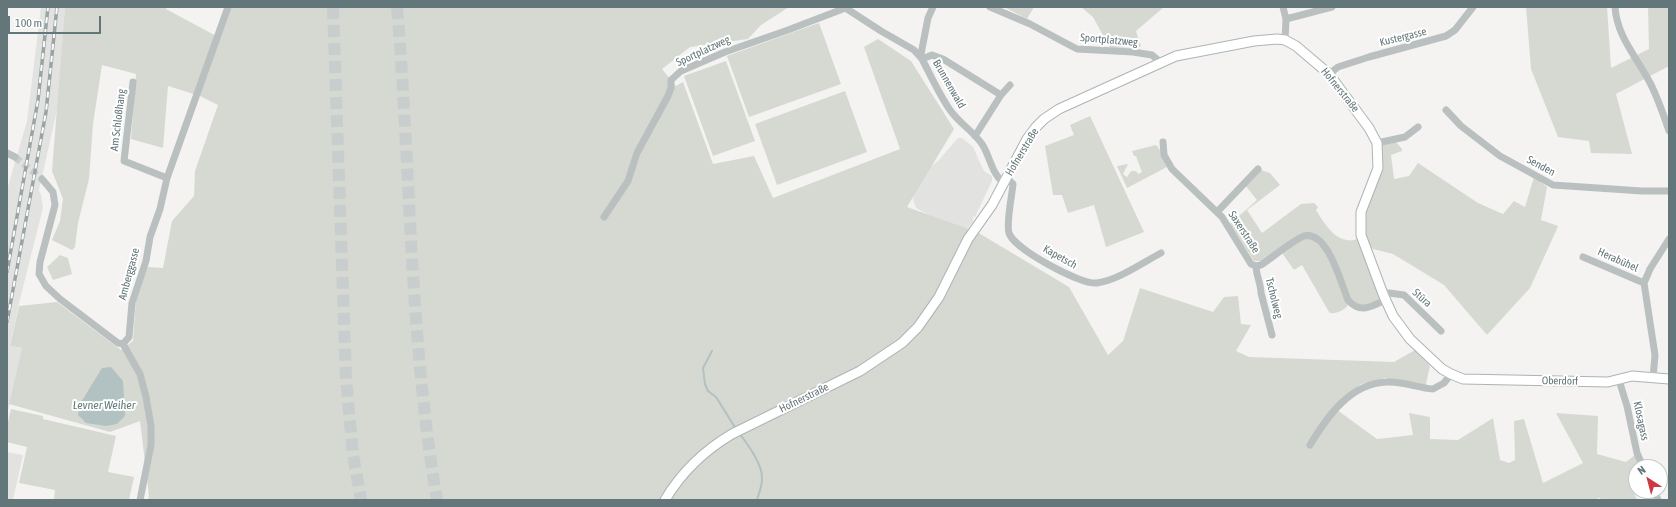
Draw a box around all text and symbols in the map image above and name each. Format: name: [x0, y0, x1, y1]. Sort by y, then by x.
scale bar: [10, 8, 103, 34]
text: 100 m: [15, 16, 42, 30]
street label: Kustergasse: [1378, 25, 1428, 49]
street label: Sportplatzweg: [1080, 31, 1138, 49]
street label: Sportplatzweg: [674, 33, 732, 69]
street label: Brunnenwald: [930, 57, 968, 111]
street label: Hofnerstraße: [1318, 65, 1362, 115]
street label: Am Schloßhang: [108, 88, 128, 152]
street label: Hofnerstraße: [1003, 126, 1041, 178]
street label: Senden: [1524, 153, 1558, 179]
street label: Saxerstraße: [1225, 208, 1263, 256]
street label: Kapetsch: [1041, 242, 1079, 272]
street label: Herabühel: [1596, 245, 1640, 275]
street label: Amberggasse: [116, 247, 142, 301]
street label: Tscholweg: [1263, 276, 1285, 320]
street label: Stüra: [1410, 286, 1434, 310]
street label: Oberdorf: [1542, 374, 1578, 388]
street label: Hofnerstraße: [777, 380, 831, 416]
water label: Levner Weiher: [73, 398, 135, 412]
street label: Klosagass: [1630, 400, 1652, 442]
north arrow: [1628, 459, 1668, 499]
text: N: [1635, 463, 1648, 477]

